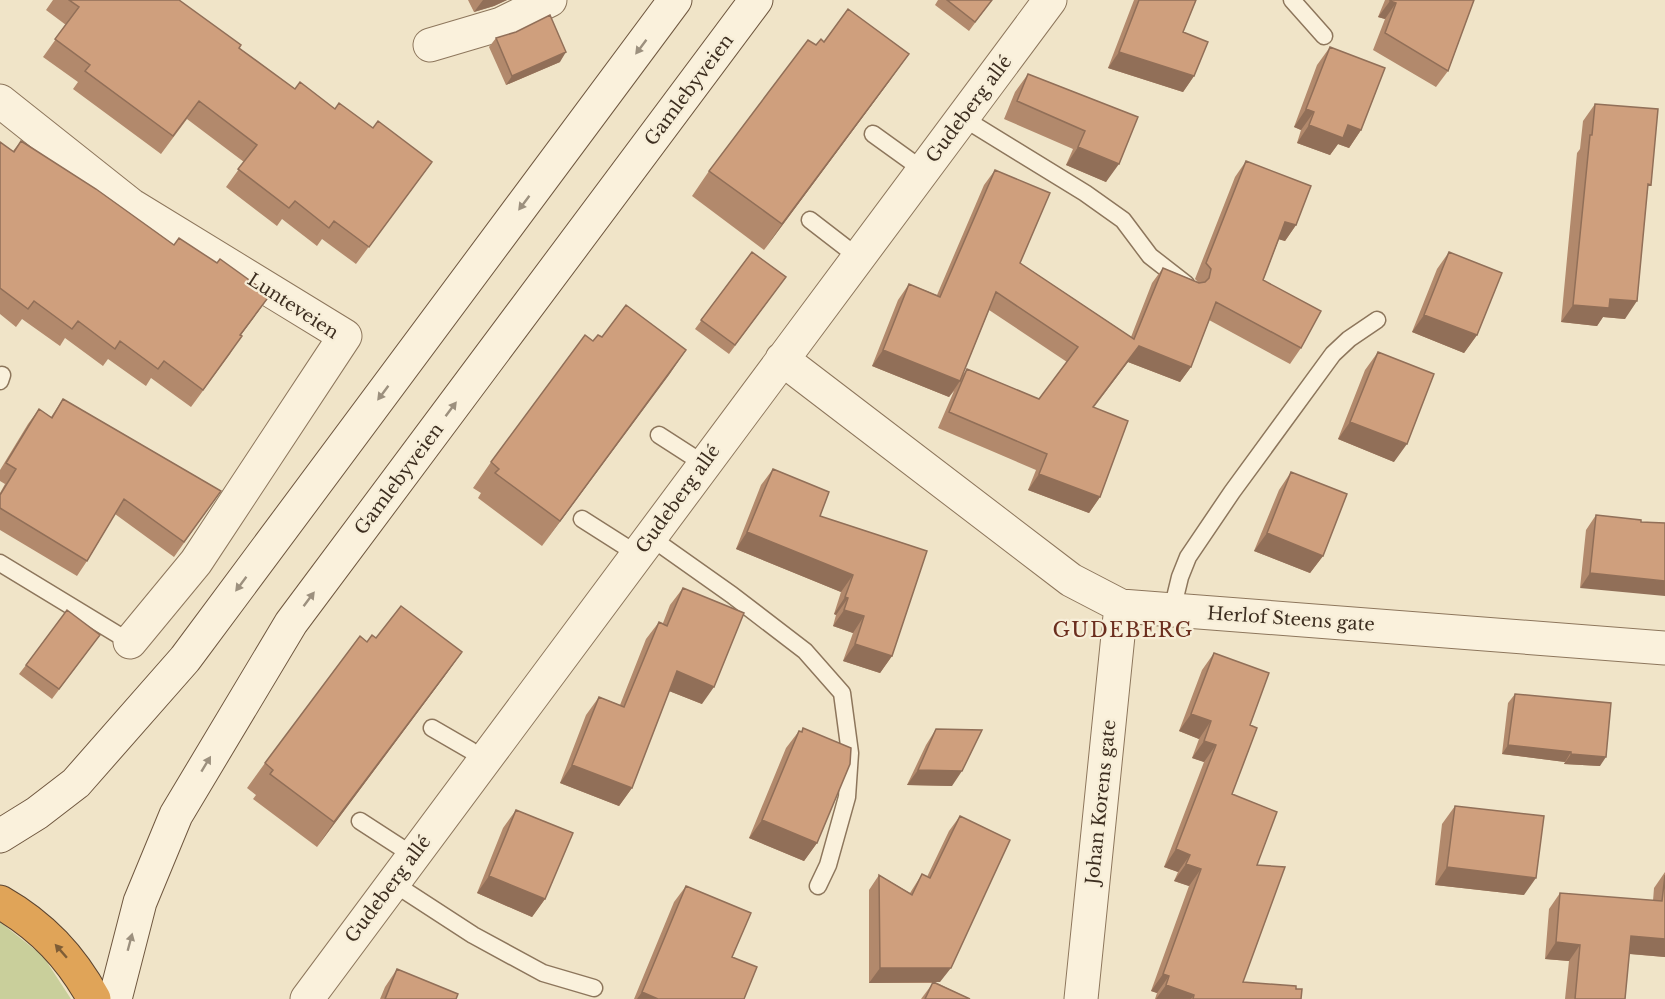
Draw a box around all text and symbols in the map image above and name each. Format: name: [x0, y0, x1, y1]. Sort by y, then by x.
street label: Gamlebyveien: [640, 30, 738, 150]
one-way arrow: [635, 39, 647, 54]
street label: Gudeberg allé: [922, 51, 1016, 167]
one-way arrow: [518, 195, 530, 211]
street label: Lunteveien: [243, 268, 343, 344]
one-way arrow: [377, 386, 389, 401]
one-way arrow: [445, 401, 457, 417]
street label: Gamlebyveien: [350, 419, 448, 539]
street label: Gudeberg allé: [631, 441, 725, 557]
one-way arrow: [235, 575, 247, 591]
one-way arrow: [303, 591, 315, 606]
street label: Herlof Steens gate: [1206, 602, 1376, 636]
district label: GUDEBERG: [1052, 618, 1194, 642]
street label: Johan Korens gate: [1081, 718, 1121, 888]
one-way arrow: [201, 756, 212, 772]
street label: Gudeberg allé: [341, 831, 435, 947]
one-way arrow: [125, 933, 135, 952]
one-way arrow: [55, 944, 68, 959]

